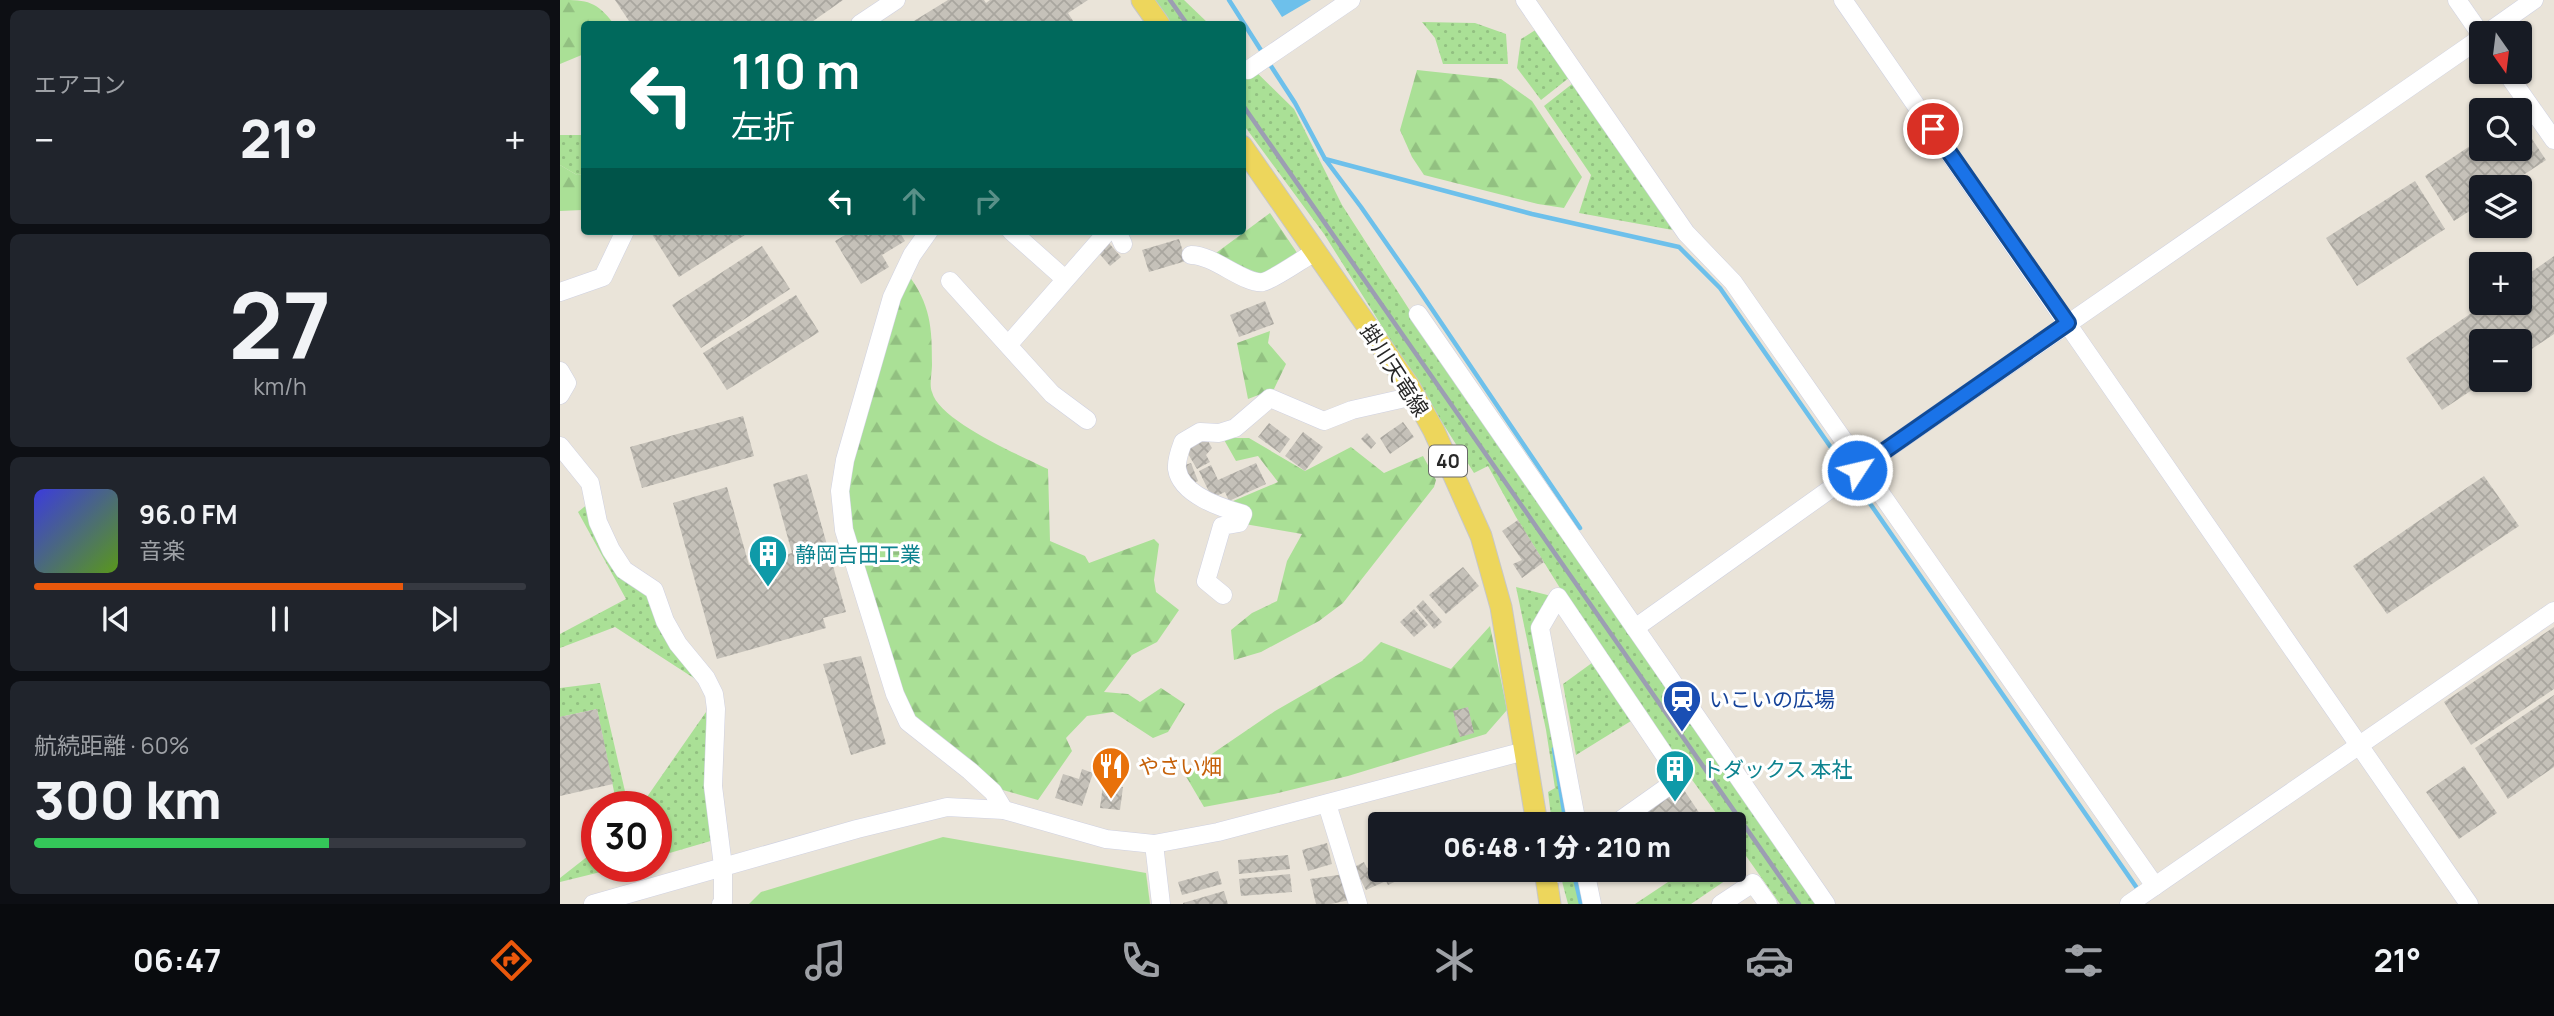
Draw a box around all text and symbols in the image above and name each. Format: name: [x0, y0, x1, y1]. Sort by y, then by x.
north arrow: [2469, 21, 2532, 84]
map controls: [2469, 21, 2532, 392]
text: 110 m: [731, 37, 860, 104]
icon: left: [616, 49, 707, 140]
text: エアコン: [34, 68, 126, 100]
button: search: [2469, 98, 2532, 161]
pin: [1903, 99, 1963, 159]
text: 21°: [240, 103, 319, 174]
text: 左折: [731, 104, 795, 148]
icon: arrive: [1914, 110, 1952, 148]
text: −: [34, 113, 55, 165]
text: +: [504, 113, 526, 165]
button: layers: [2469, 175, 2532, 238]
icon: left: [822, 182, 860, 220]
icon: ahead: [895, 182, 933, 220]
icon: right: [968, 182, 1006, 220]
button: +: [2469, 252, 2532, 315]
text: 27: [229, 262, 331, 386]
street label: 掛川天竜線: [1355, 318, 1435, 422]
button: −: [2469, 329, 2532, 392]
text: km/h: [253, 370, 307, 402]
position arrow: [1820, 433, 1894, 507]
road number: 40: [1429, 446, 1467, 476]
text: 96.0 FM: [139, 496, 237, 532]
building icon: 静岡吉田工業: [747, 533, 789, 588]
text: 音楽: [139, 534, 185, 566]
place label: 静岡吉田工業: [795, 540, 921, 568]
icon: previous: [97, 600, 135, 638]
icon: pause: [261, 600, 299, 638]
icon: next: [425, 600, 463, 638]
station icon: いこいの広場: [1661, 678, 1703, 733]
place label: いこいの広場: [1709, 685, 1835, 713]
text: 航続距離 · 60%: [34, 729, 189, 761]
restaurant icon: やさい畑: [1090, 745, 1132, 800]
building icon: トダックス 本社: [1654, 748, 1696, 803]
place label: やさい畑: [1138, 752, 1222, 780]
place label: トダックス 本社: [1702, 755, 1853, 783]
text: 300 km: [34, 764, 222, 835]
speed limit sign: 30: [581, 791, 672, 882]
text: 06:48 · 1 分 · 210 m: [1443, 829, 1671, 865]
icon: directions: [487, 936, 536, 985]
icon: music: [801, 936, 850, 985]
icon: phone: [1116, 936, 1165, 985]
icon: climate: [1430, 936, 1479, 985]
icon: car: [1745, 936, 1794, 985]
icon: filters: [2059, 936, 2108, 985]
text: 06:47: [133, 938, 221, 982]
text: 21°: [2374, 938, 2421, 982]

